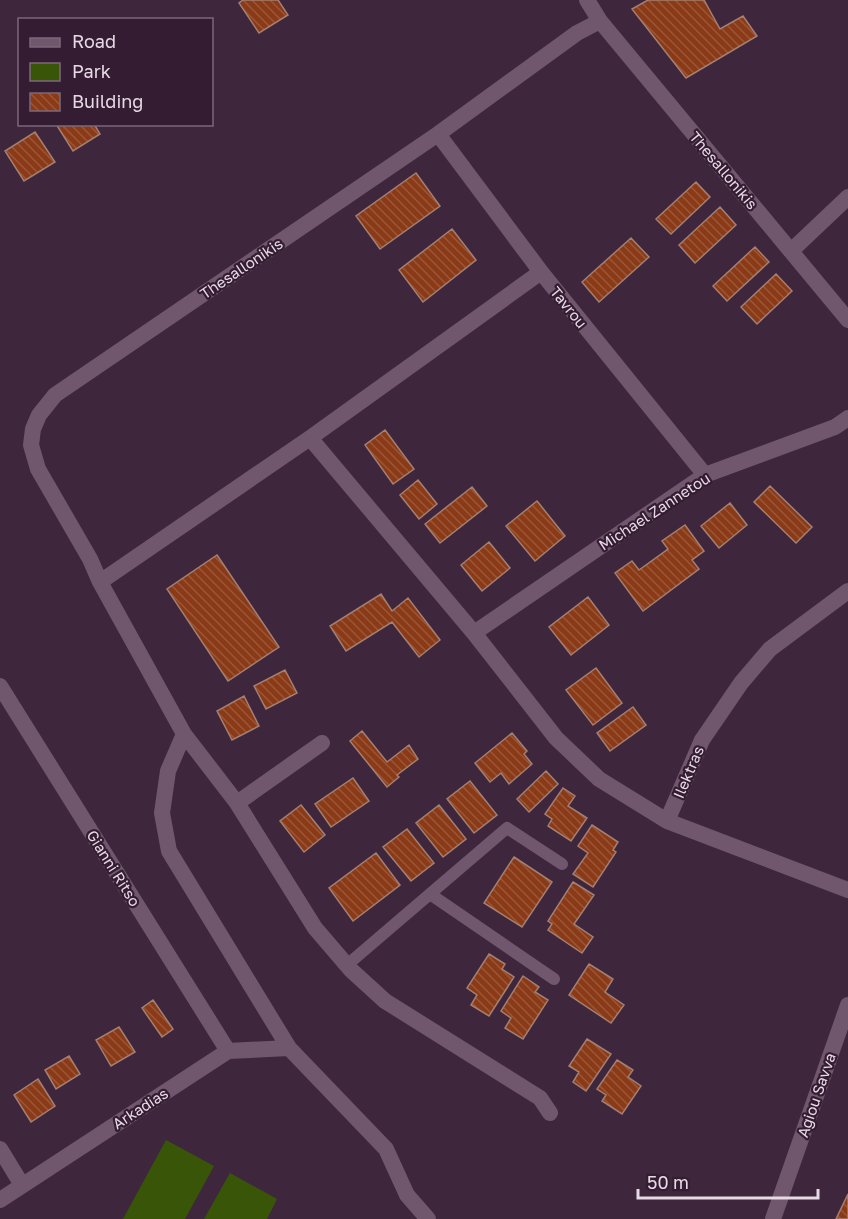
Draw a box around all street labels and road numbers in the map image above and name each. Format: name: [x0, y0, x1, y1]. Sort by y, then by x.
street label: Thesallonikis: [686, 128, 762, 213]
street label: Thesallonikis: [196, 234, 286, 302]
street label: Tavrou: [547, 283, 591, 331]
street label: Michael Zannetou: [595, 468, 713, 554]
street label: Ilektras: [669, 743, 707, 801]
street label: Gianni Ritso: [83, 827, 145, 909]
street label: Agiou Savva: [793, 1050, 839, 1140]
street label: Arkadias: [109, 1083, 171, 1133]

